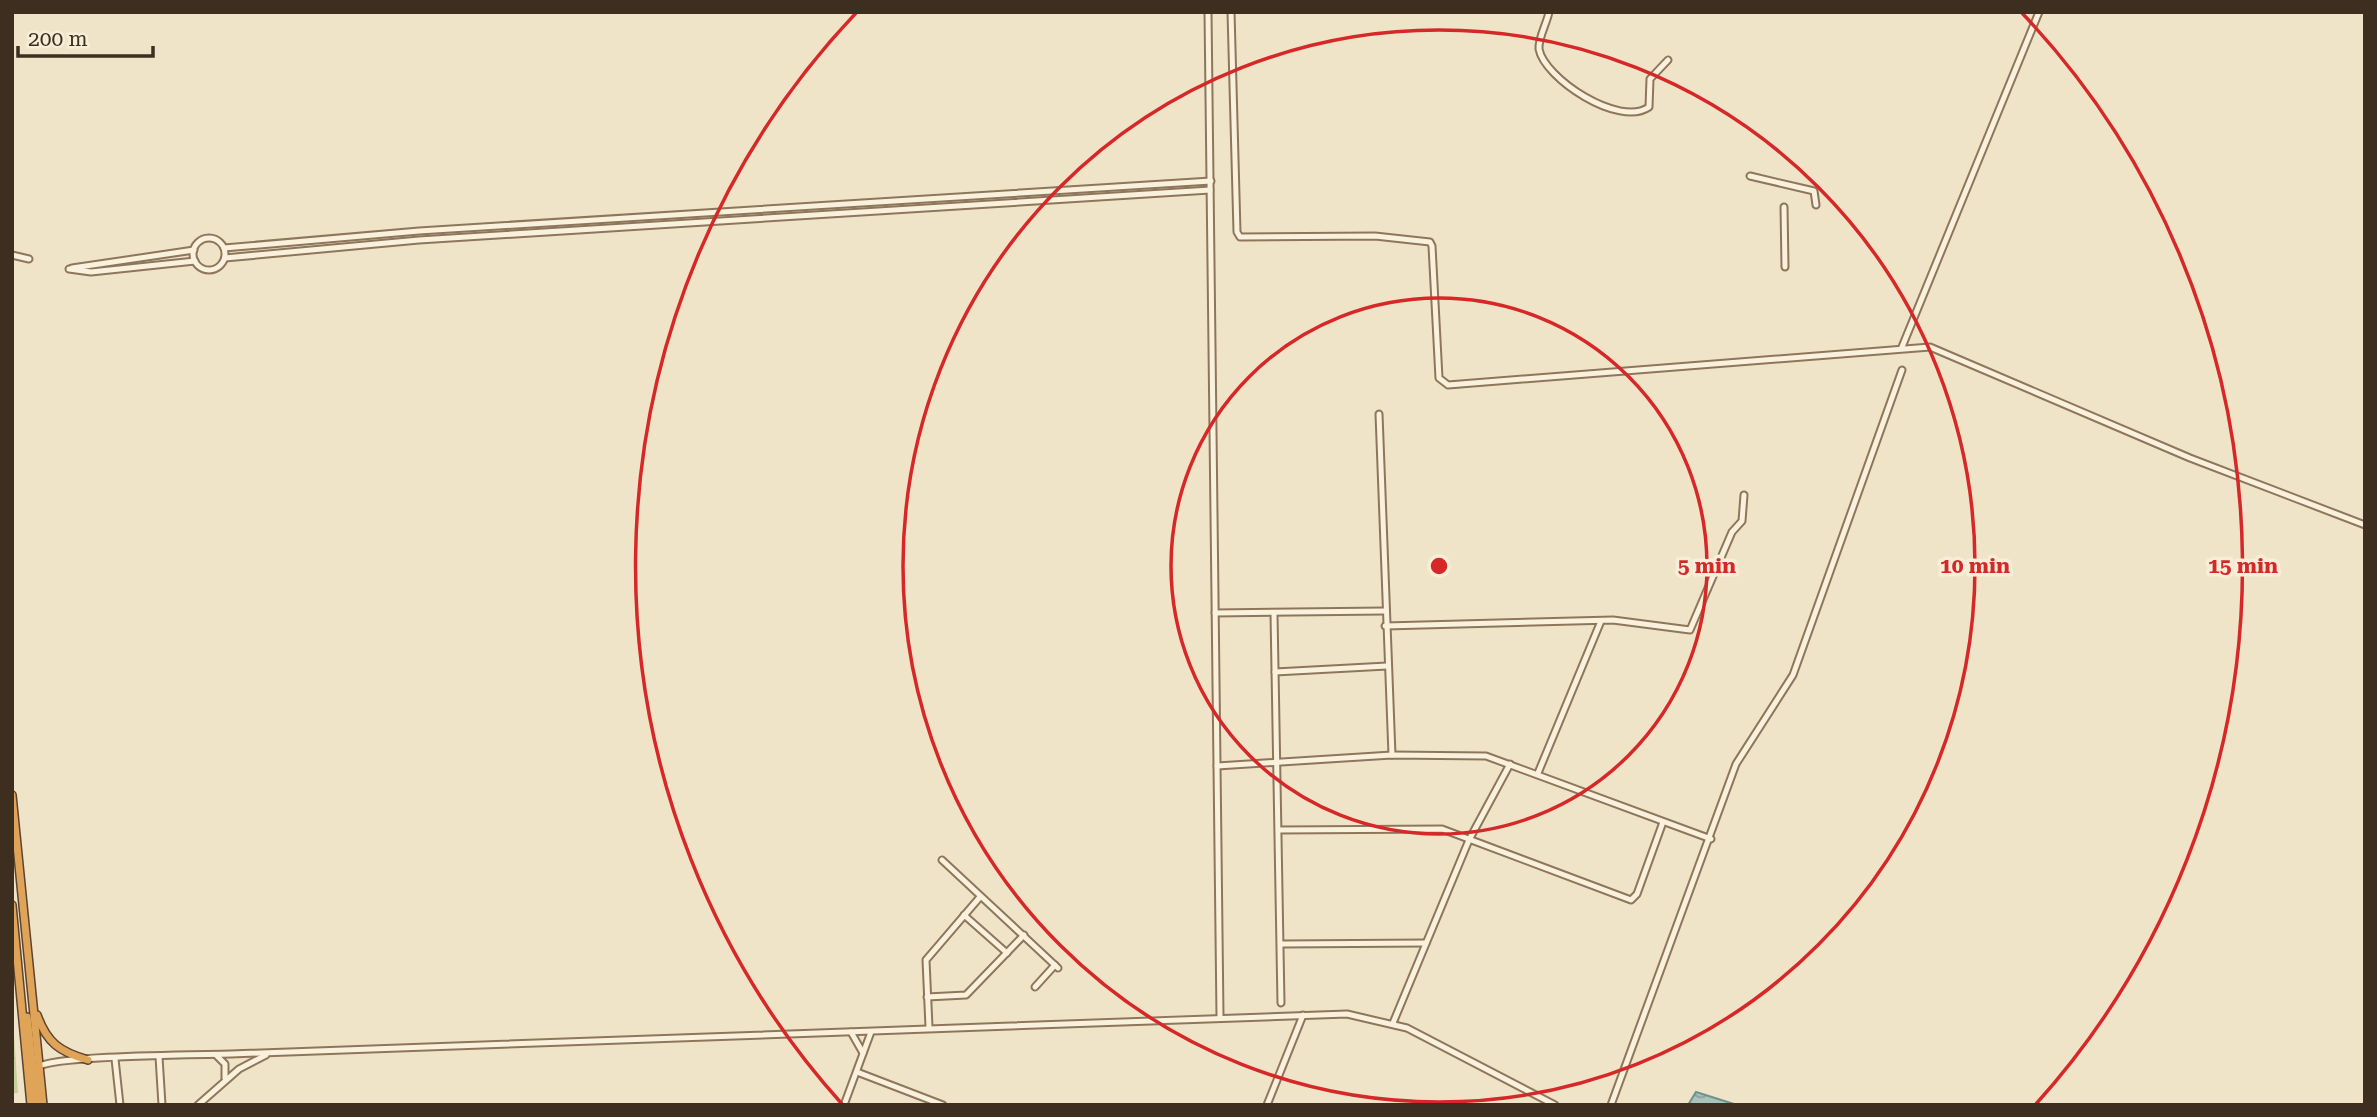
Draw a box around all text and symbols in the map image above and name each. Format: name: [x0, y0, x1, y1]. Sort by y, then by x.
scale bar: [18, 14, 152, 58]
text: 200 m: [28, 27, 88, 51]
centre of rings: [1427, 554, 1451, 578]
text: 5 min: [1678, 554, 1736, 578]
text: 10 min: [1940, 554, 2010, 578]
text: 15 min: [2208, 554, 2278, 578]

